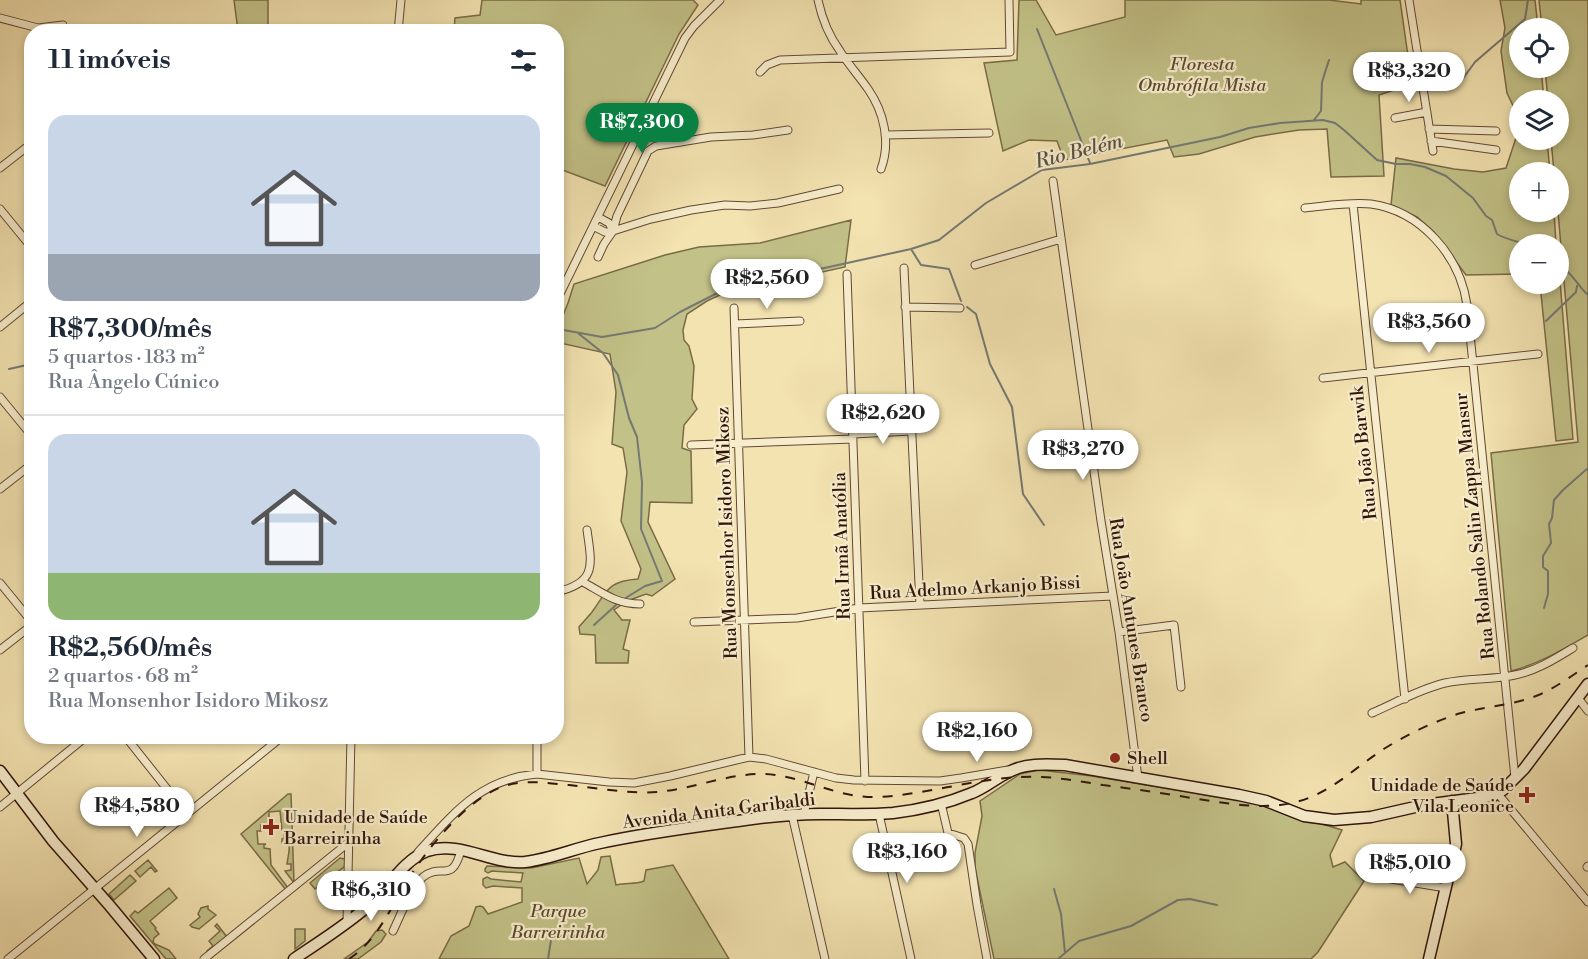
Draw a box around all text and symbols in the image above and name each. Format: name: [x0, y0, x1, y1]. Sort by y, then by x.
map controls: [1509, 18, 1569, 294]
button: locate: [1509, 18, 1569, 78]
text: 11 imóveis: [48, 44, 171, 76]
icon: filters: [507, 44, 540, 77]
pin: R$3,320: [1354, 52, 1464, 103]
park label: Floresta Ombrófila Mista: [1138, 53, 1267, 97]
text: R$3,320: [1367, 59, 1451, 84]
button: layers: [1509, 90, 1569, 150]
pin: R$7,300: [587, 103, 697, 154]
text: R$7,300: [600, 110, 684, 135]
water label: Rio Belém: [1031, 129, 1126, 175]
icon: home: [240, 154, 348, 262]
button: +: [1509, 162, 1569, 222]
button: −: [1509, 234, 1569, 294]
pin: R$2,560: [712, 259, 822, 310]
text: R$2,560: [725, 266, 809, 291]
pin: R$3,560: [1374, 303, 1484, 354]
text: R$3,560: [1387, 310, 1471, 335]
text: R$7,300/mês: [48, 313, 212, 345]
text: 5 quartos · 183 m²: [48, 345, 205, 370]
text: Rua Ângelo Cúnico: [48, 370, 220, 395]
street label: Rua João Barwik: [1345, 383, 1382, 521]
street label: Rua Rolando Salin Zappa Mansur: [1450, 391, 1500, 661]
pin: R$2,620: [828, 394, 938, 445]
text: R$2,620: [841, 401, 925, 426]
street label: Rua Monsenhor Isidoro Mikosz: [711, 407, 743, 659]
pin: R$3,270: [1028, 430, 1138, 481]
text: R$3,270: [1042, 437, 1124, 462]
street label: Rua Irmã Anatólia: [828, 471, 856, 620]
icon: home: [240, 473, 348, 581]
street label: Rua João Antunes Branco: [1103, 516, 1159, 724]
street label: Rua Adelmo Arkanjo Bissi: [869, 571, 1081, 605]
text: R$2,560/mês: [48, 632, 212, 664]
text: 2 quartos · 68 m²: [48, 664, 198, 689]
text: Rua Monsenhor Isidoro Mikosz: [48, 689, 328, 714]
pin: R$2,160: [922, 712, 1032, 763]
text: R$2,160: [936, 719, 1018, 744]
place label: Shell: [1127, 747, 1168, 770]
marker: Shell: [1108, 751, 1122, 765]
place label: Unidade de Saúde Vila Leonice: [1370, 774, 1514, 818]
marker: Unidade de Saúde Vila Leonice: [1518, 786, 1536, 804]
pin: R$4,580: [82, 787, 192, 838]
street label: Avenida Anita Garibaldi: [620, 788, 817, 834]
text: R$4,580: [94, 794, 180, 819]
place label: Unidade de Saúde Barreirinha: [283, 806, 428, 850]
marker: Unidade de Saúde Barreirinha: [262, 818, 280, 836]
pin: R$3,160: [852, 833, 962, 884]
text: R$3,160: [866, 840, 948, 865]
pin: R$5,010: [1355, 844, 1465, 895]
text: R$5,010: [1369, 851, 1451, 876]
pin: R$6,310: [316, 871, 426, 922]
text: R$6,310: [331, 878, 411, 903]
park label: Parque Barreirinha: [510, 900, 606, 944]

